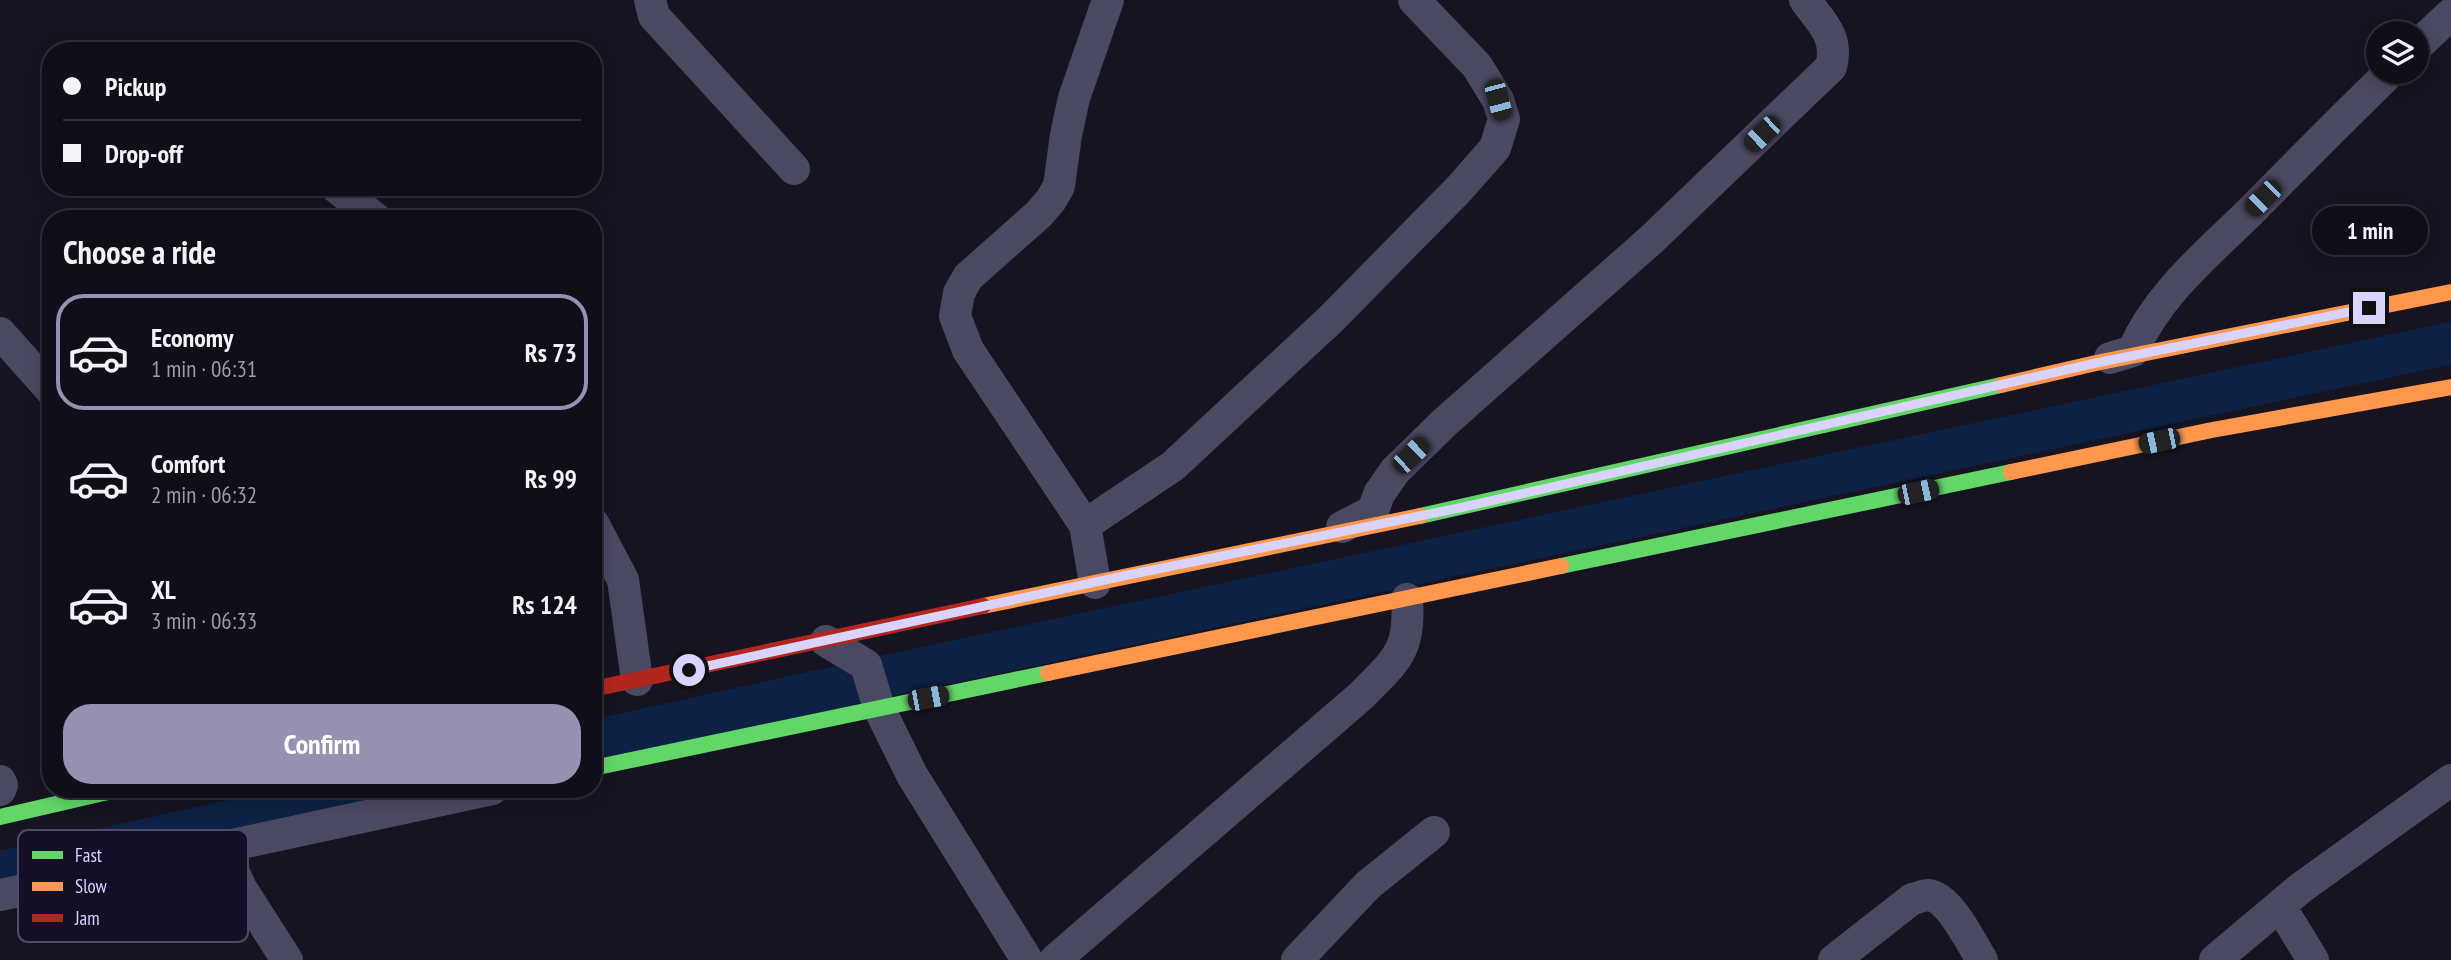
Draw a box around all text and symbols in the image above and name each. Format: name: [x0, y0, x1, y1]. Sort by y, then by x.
map controls: [2366, 21, 2429, 84]
button: layers: [2366, 21, 2429, 84]
text: Pickup: [105, 70, 166, 103]
car: [1483, 77, 1514, 123]
car: [1740, 112, 1785, 156]
text: Drop-off: [105, 137, 183, 170]
car: [2241, 176, 2286, 220]
callout: 1 min: [2311, 206, 2427, 256]
text: 1 min: [2347, 216, 2393, 245]
text: Choose a ride: [63, 231, 216, 273]
route end: [2353, 292, 2385, 324]
icon: car: [67, 321, 130, 384]
text: Economy: [151, 321, 233, 354]
text: Rs 73: [525, 336, 577, 369]
text: 1 min · 06:31: [151, 354, 257, 383]
car: [2137, 426, 2182, 456]
car: [1389, 433, 1434, 477]
icon: car: [67, 447, 130, 510]
text: Comfort: [151, 447, 225, 480]
text: Rs 99: [525, 462, 577, 495]
car: [1896, 477, 1941, 507]
text: 2 min · 06:32: [151, 480, 257, 509]
icon: car: [67, 573, 130, 636]
text: XL: [151, 573, 176, 606]
text: Rs 124: [512, 588, 577, 621]
text: 3 min · 06:33: [151, 606, 257, 635]
route start: [673, 654, 705, 686]
car: [906, 684, 951, 712]
button: Confirm: [63, 704, 581, 784]
legend: [18, 830, 248, 942]
text: Fast: [75, 843, 103, 867]
text: Slow: [75, 874, 108, 898]
text: Jam: [74, 906, 100, 930]

